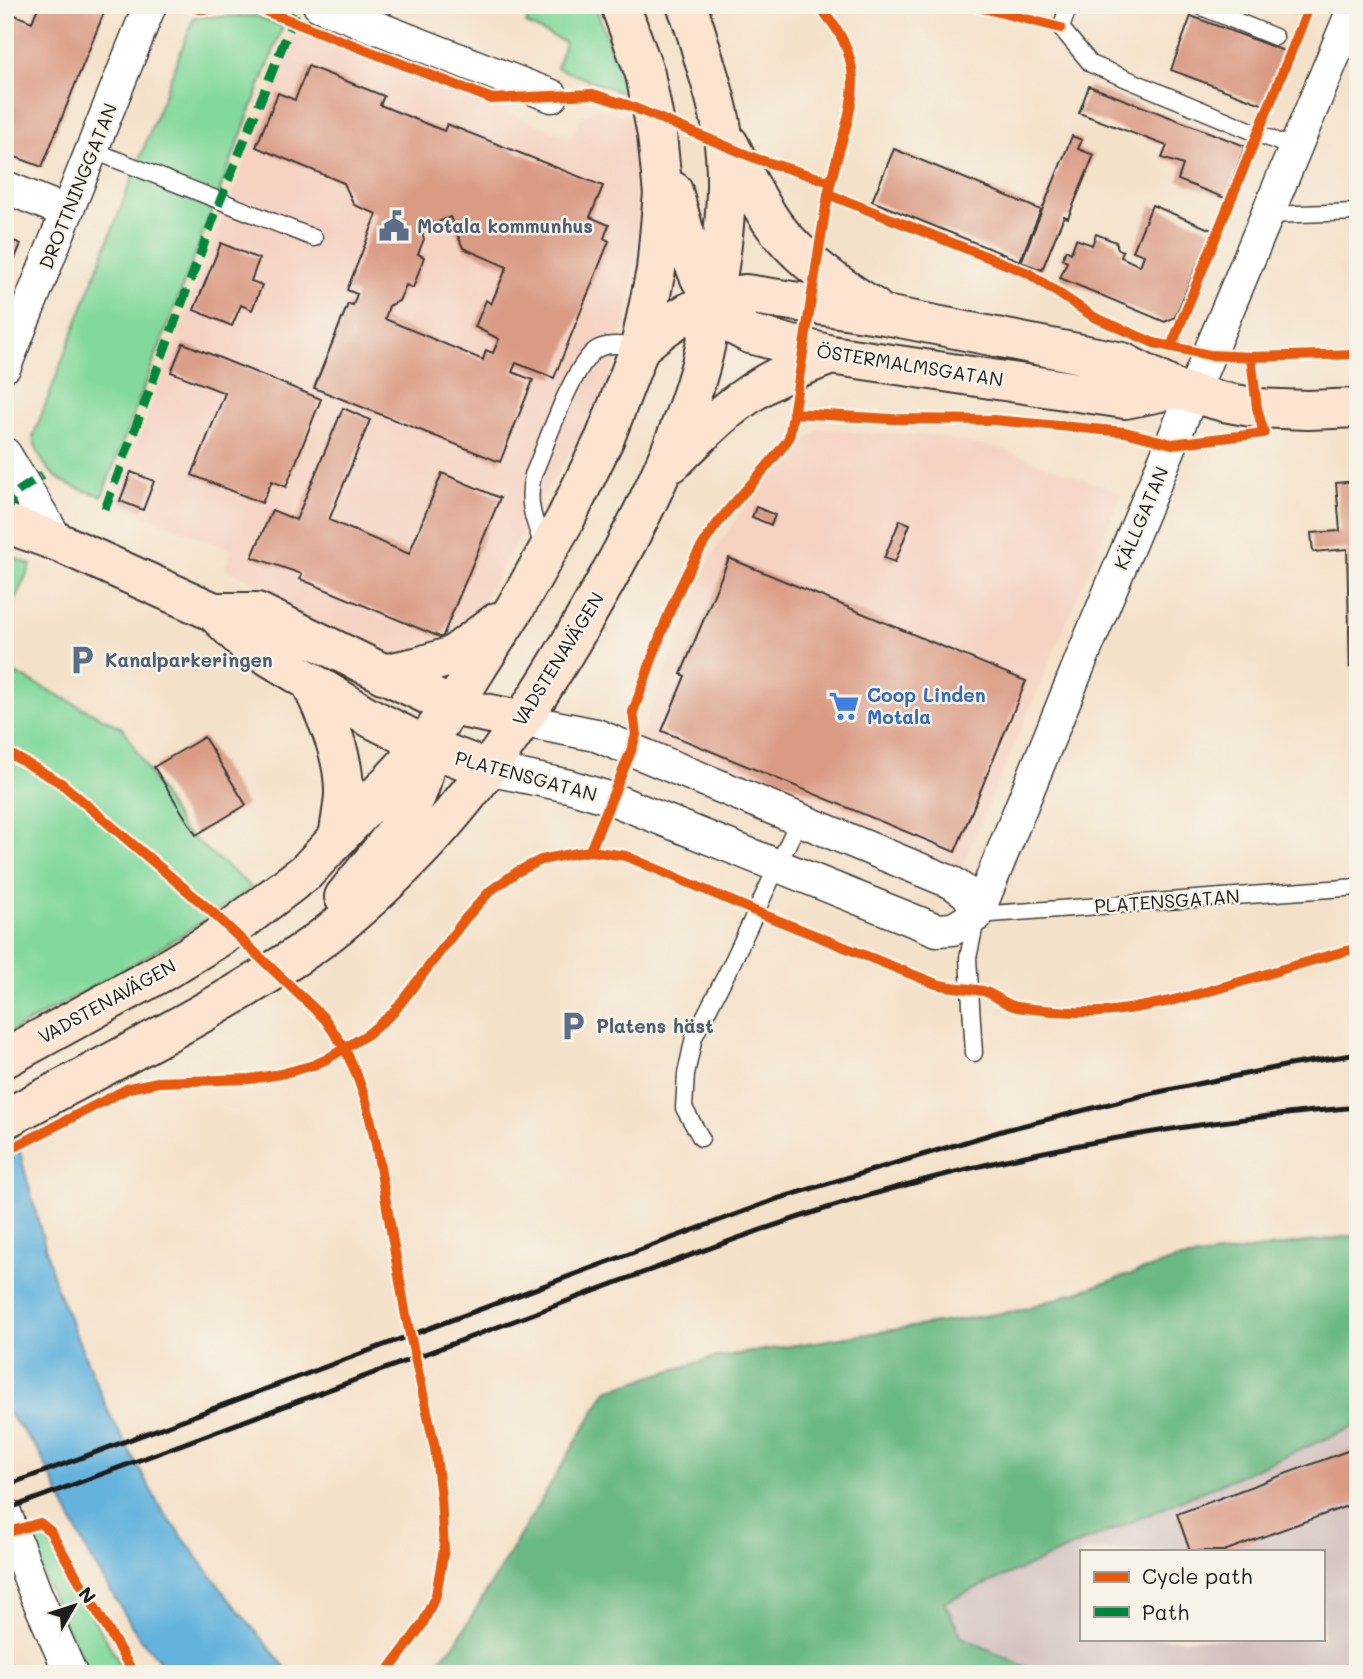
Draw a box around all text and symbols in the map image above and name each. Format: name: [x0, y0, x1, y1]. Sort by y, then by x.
street label: DROTTNINGGATAN: [33, 99, 122, 272]
public building icon: Motala kommunhus: [377, 209, 411, 243]
place label: Motala kommunhus: [417, 213, 593, 238]
street label: ÖSTERMALMSGATAN: [815, 337, 1005, 392]
street label: KÄLLGATAN: [1108, 462, 1173, 573]
street label: VADSTENAVÄGEN: [506, 587, 609, 730]
parking icon: Kanalparkeringen: [65, 643, 99, 677]
place label: Kanalparkeringen: [105, 647, 273, 672]
place label: Coop Linden Motala: [867, 682, 986, 729]
supermarket icon: Coop Linden Motala: [827, 689, 861, 723]
street label: PLATENSGATAN: [452, 745, 600, 806]
street label: PLATENSGATAN: [1093, 883, 1241, 918]
street label: VADSTENAVÄGEN: [34, 952, 180, 1049]
parking icon: Platens häst: [556, 1009, 590, 1043]
place label: Platens häst: [596, 1013, 714, 1038]
legend: [1080, 1550, 1324, 1640]
text: Cycle path: [1142, 1562, 1252, 1589]
north arrow: [38, 1570, 108, 1640]
text: N: [73, 1582, 102, 1608]
text: Path: [1142, 1598, 1189, 1625]

